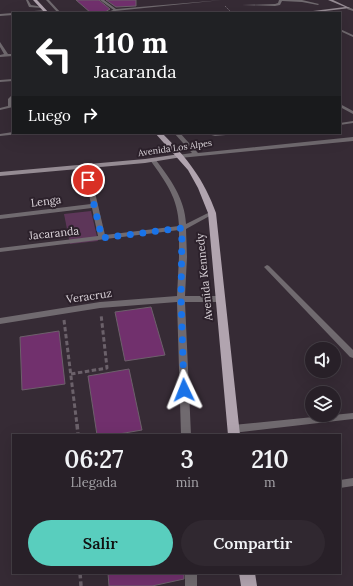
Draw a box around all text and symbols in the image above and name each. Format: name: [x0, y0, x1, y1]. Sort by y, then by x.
text: 110 m: [94, 25, 168, 61]
icon: left: [28, 28, 80, 80]
text: Jacaranda: [94, 60, 177, 83]
icon: right: [79, 104, 101, 126]
text: Luego: [28, 106, 71, 125]
street label: Avenida Los Alpes: [136, 137, 213, 158]
pin: [71, 163, 105, 197]
icon: arrive: [77, 169, 99, 191]
street label: Lenga: [30, 192, 62, 210]
street label: Jacaranda: [27, 223, 80, 243]
street label: Avenida Kennedy: [192, 232, 216, 322]
street label: Veracruz: [64, 286, 113, 306]
map controls: [305, 342, 341, 422]
button: sound: [305, 342, 341, 378]
position arrow: [163, 369, 205, 411]
button: layers: [305, 386, 341, 422]
text: 06:27: [64, 444, 123, 475]
text: 3: [181, 444, 194, 475]
text: 210: [251, 444, 289, 475]
text: Llegada: [71, 474, 117, 491]
text: min: [176, 474, 199, 491]
text: m: [264, 474, 276, 491]
button: Salir: [28, 520, 173, 566]
button: Compartir: [181, 520, 325, 566]

